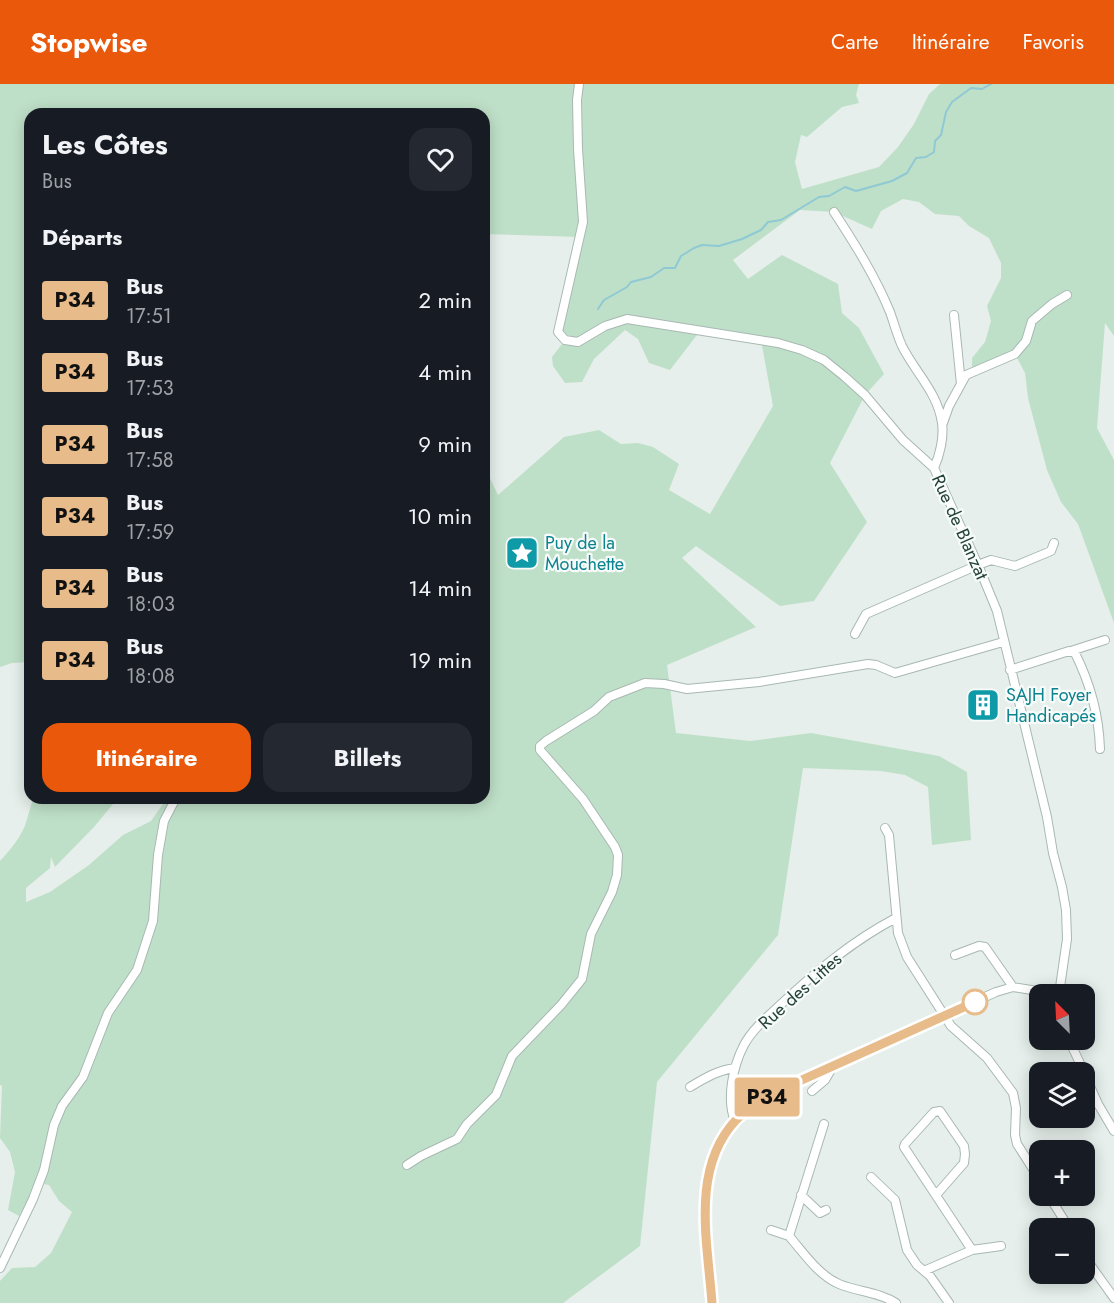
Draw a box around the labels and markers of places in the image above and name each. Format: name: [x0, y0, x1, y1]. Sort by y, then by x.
place label: Puy de la Mouchette: [545, 530, 624, 577]
place icon: Puy de la Mouchette: [504, 535, 540, 571]
place label: SAJH Foyer Handicapés: [1006, 682, 1096, 729]
building icon: SAJH Foyer Handicapés: [965, 687, 1001, 723]
unlabelled marker: [962, 989, 988, 1015]

